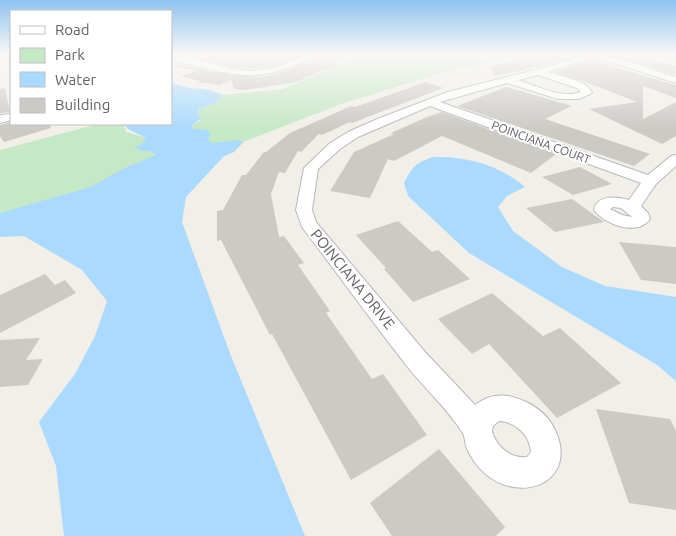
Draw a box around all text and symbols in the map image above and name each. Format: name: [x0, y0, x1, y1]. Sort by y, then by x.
legend: [10, 10, 172, 125]
text: Road: [55, 21, 90, 38]
text: Park: [55, 46, 85, 63]
text: Water: [55, 71, 96, 88]
text: Building: [55, 96, 110, 113]
street label: POINCIANA COURT: [490, 118, 593, 166]
street label: POINCIANA DRIVE: [308, 226, 398, 332]

